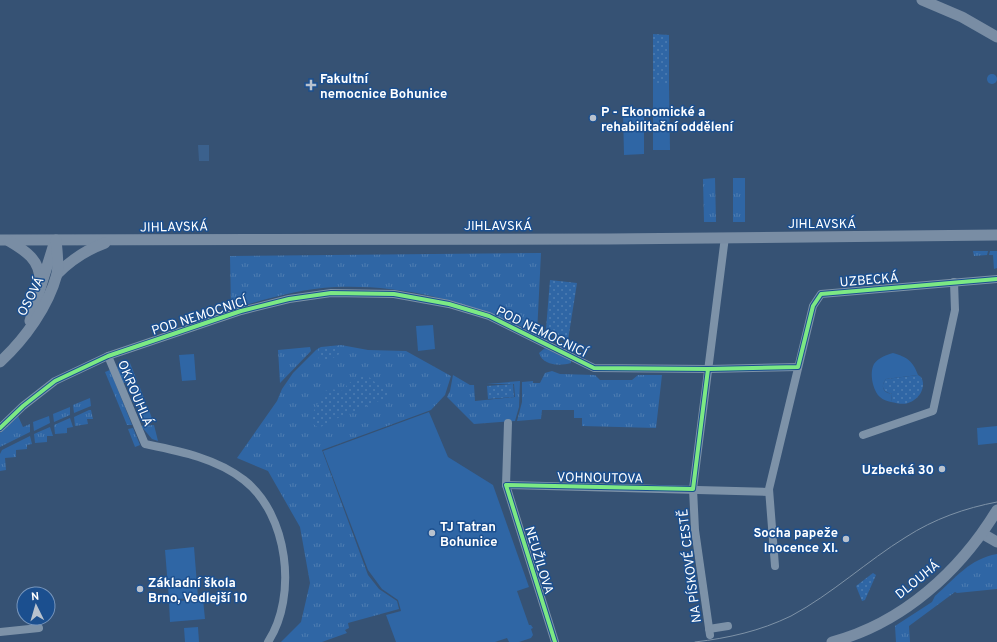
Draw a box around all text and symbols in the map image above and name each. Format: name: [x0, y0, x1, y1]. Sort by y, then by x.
place label: Fakultní nemocnice Bohunice: [320, 72, 447, 103]
marker: Fakultní nemocnice Bohunice: [305, 79, 317, 91]
place label: P - Ekonomické a rehabilitační oddělení: [601, 105, 734, 136]
marker: P - Ekonomické a rehabilitační oddělení: [588, 113, 598, 123]
street label: JIHLAVSKÁ: [788, 215, 856, 233]
street label: JIHLAVSKÁ: [140, 217, 208, 237]
street label: JIHLAVSKÁ: [464, 217, 532, 235]
street label: UZBECKÁ: [839, 268, 899, 292]
street label: OSOVÁ: [13, 273, 49, 319]
street label: POD NEMOCNICÍ: [149, 292, 251, 340]
street label: POD NEMOCNICÍ: [493, 302, 591, 362]
street label: OKROUHLÁ: [113, 357, 157, 429]
place label: Uzbecká 30: [862, 463, 934, 479]
marker: Uzbecká 30: [937, 464, 947, 474]
street label: VOHNOUTOVA: [557, 470, 643, 488]
street label: NA PÍSKOVÉ CESTĚ: [674, 508, 706, 624]
place label: TJ Tatran Bohunice: [440, 520, 497, 551]
street label: NEUŽILOVA: [520, 524, 558, 597]
place label: Socha papeže Inocence XI.: [754, 526, 838, 557]
marker: TJ Tatran Bohunice: [427, 528, 437, 538]
marker: Socha papeže Inocence XI.: [841, 534, 851, 544]
street label: DLOUHÁ: [892, 556, 944, 603]
place label: Základní škola Brno, Vedlejší 10: [148, 576, 248, 607]
marker: Základní škola Brno, Vedlejší 10: [135, 584, 145, 594]
north arrow: [16, 586, 56, 626]
text: N: [31, 590, 40, 604]

